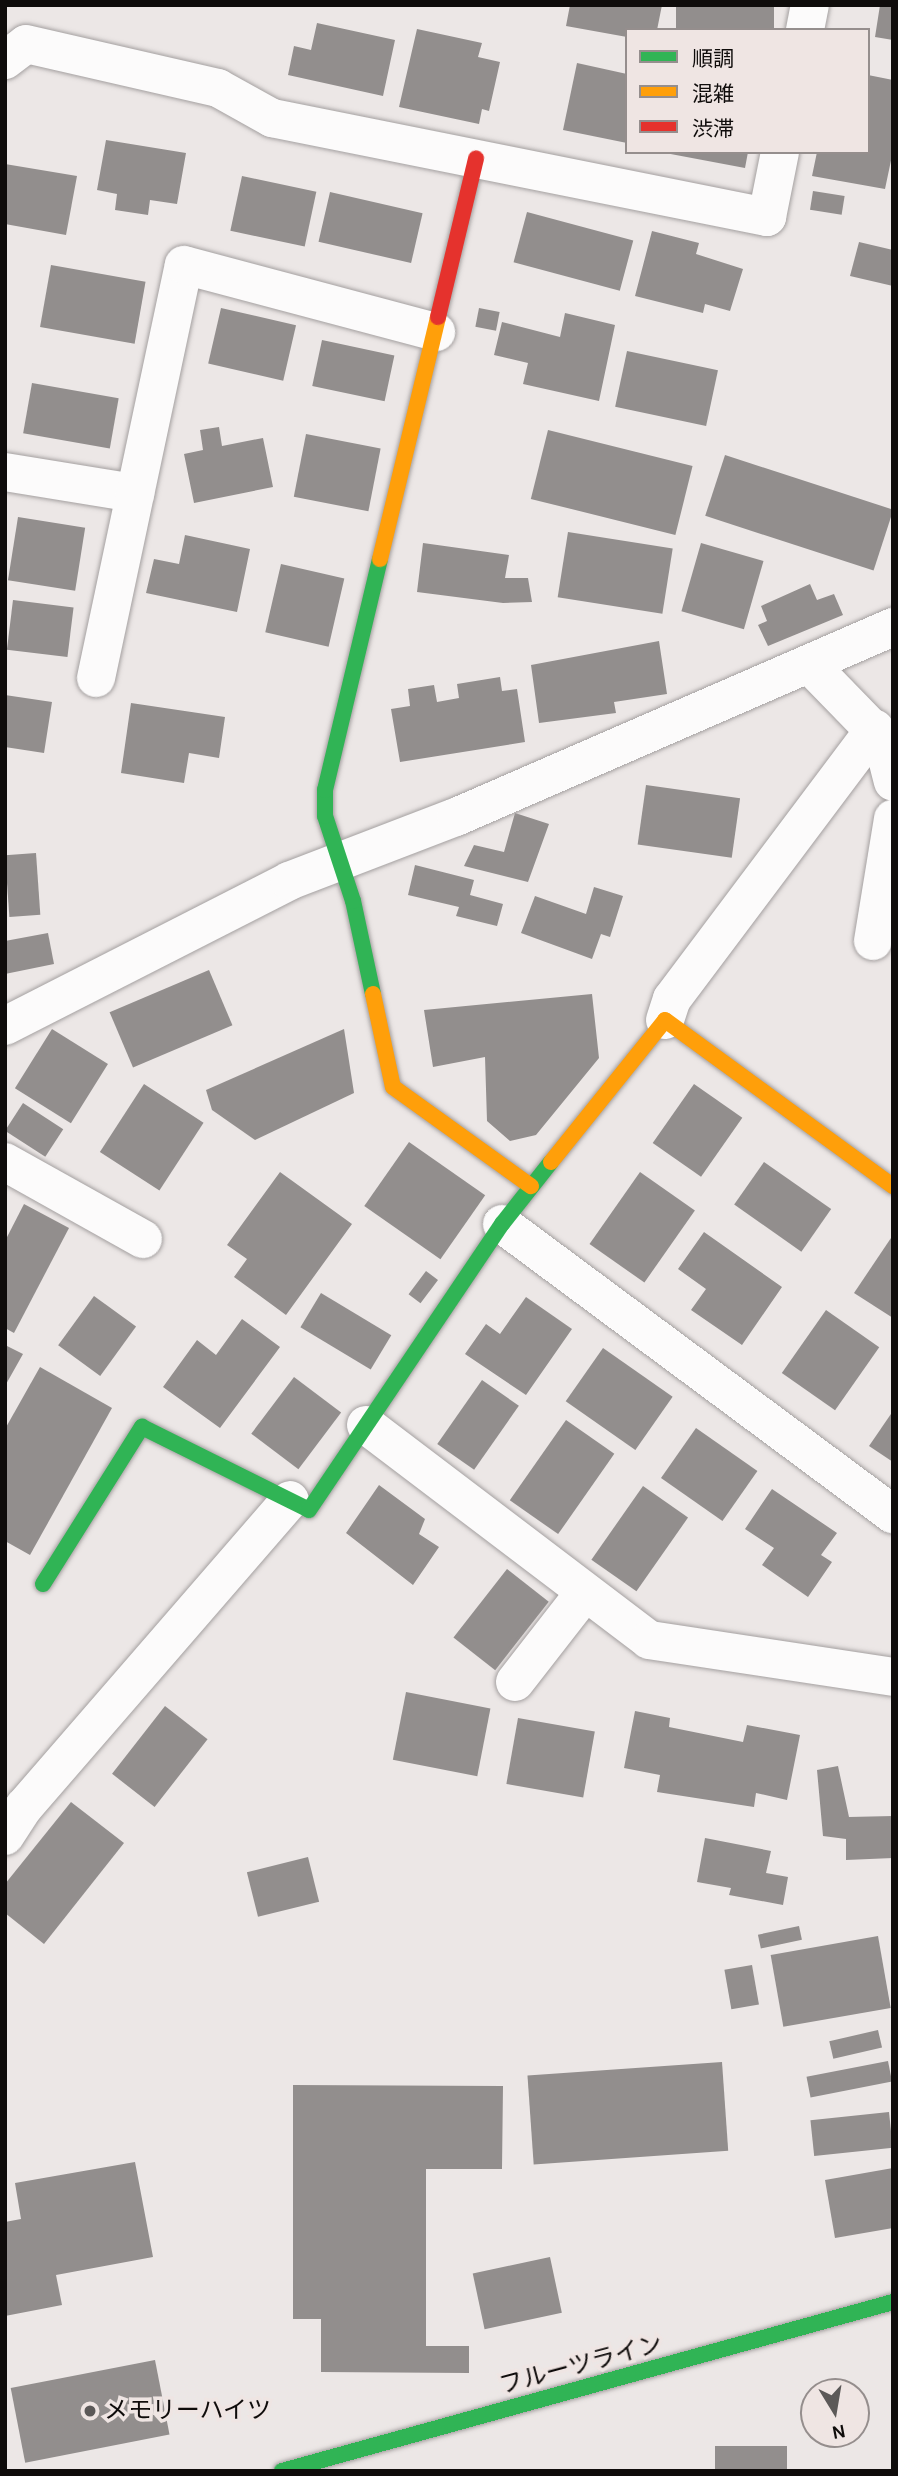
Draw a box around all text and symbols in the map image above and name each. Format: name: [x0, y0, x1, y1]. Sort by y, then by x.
legend: [625, 28, 870, 154]
text: 順調: [692, 47, 734, 71]
text: 混雑: [692, 82, 734, 106]
text: 渋滞: [692, 117, 734, 141]
street label: フルーツライン: [496, 2329, 666, 2401]
north arrow: [800, 2378, 870, 2448]
place label: メモリーハイツ: [104, 2397, 272, 2425]
marker: メモリーハイツ: [82, 2403, 98, 2419]
text: N: [830, 2420, 847, 2444]

